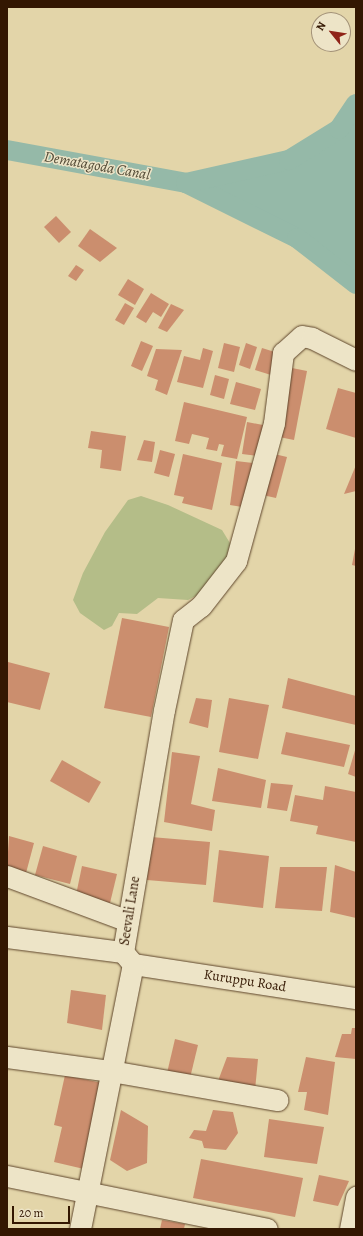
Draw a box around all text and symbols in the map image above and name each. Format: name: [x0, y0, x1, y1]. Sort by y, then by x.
north arrow: [311, 12, 351, 52]
text: N: [313, 19, 330, 33]
water label: Dematagoda Canal: [43, 148, 151, 184]
street label: Seevali Lane: [116, 875, 144, 947]
street label: Kuruppu Road: [203, 966, 287, 996]
scale bar: [14, 1198, 72, 1224]
text: 20 m: [19, 1205, 43, 1221]

